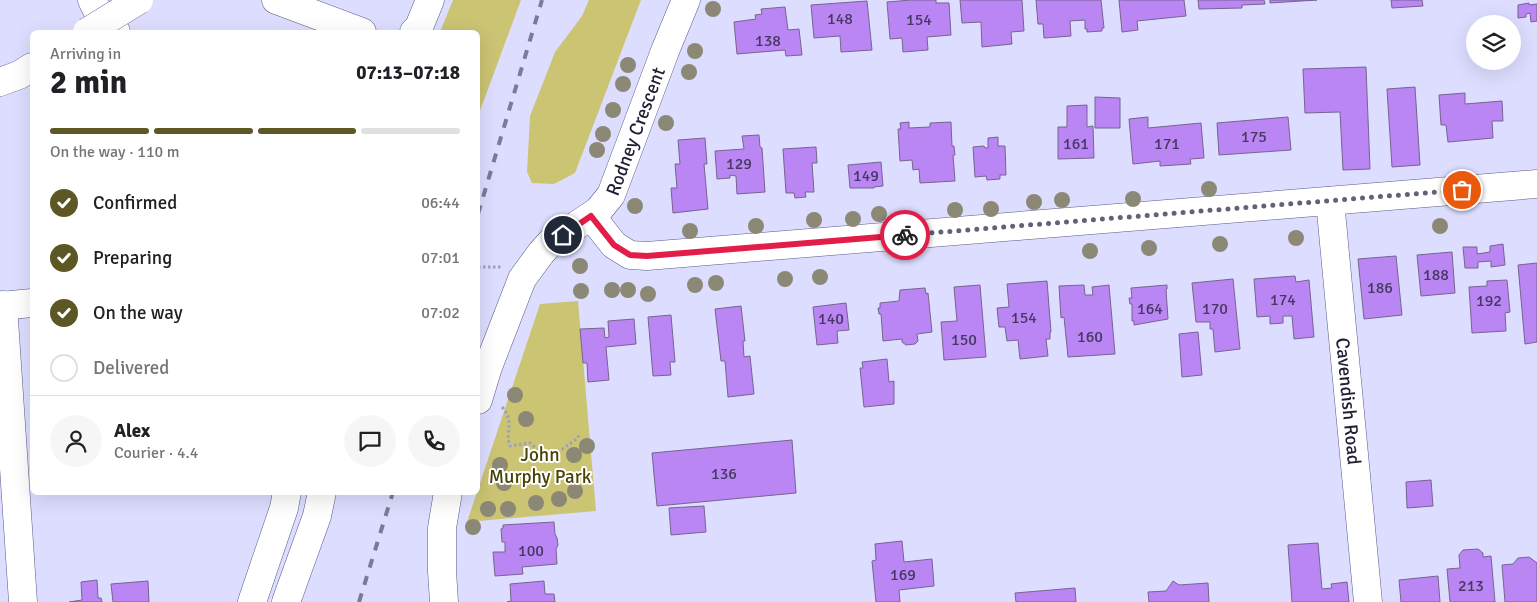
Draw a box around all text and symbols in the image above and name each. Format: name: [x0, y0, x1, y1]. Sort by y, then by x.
house number: 148: [827, 9, 853, 29]
house number: 154: [906, 10, 932, 30]
map controls: [1466, 15, 1521, 70]
button: layers: [1466, 15, 1521, 70]
house number: 138: [755, 31, 781, 51]
text: Arriving in: [50, 44, 121, 64]
text: 07:13–07:18: [356, 61, 460, 85]
text: 2 min: [50, 63, 127, 102]
street label: Rodney Crescent: [601, 64, 671, 199]
house number: 175: [1241, 127, 1267, 147]
house number: 161: [1063, 134, 1089, 154]
house number: 171: [1154, 134, 1180, 154]
text: On the way · 110 m: [50, 142, 180, 162]
house number: 129: [726, 154, 752, 174]
house number: 149: [853, 166, 879, 186]
pin: [1441, 169, 1483, 211]
icon: bag: [1448, 176, 1476, 204]
icon: check: [50, 189, 78, 217]
text: Confirmed: [93, 191, 177, 215]
text: 06:44: [421, 193, 460, 213]
courier: [880, 210, 930, 260]
pin: [542, 214, 584, 256]
icon: home: [549, 221, 577, 249]
icon: bike: [891, 221, 919, 249]
icon: check: [50, 244, 78, 272]
text: Preparing: [93, 246, 172, 270]
text: 07:01: [421, 248, 460, 268]
house number: 188: [1423, 265, 1449, 285]
house number: 186: [1367, 278, 1393, 298]
house number: 174: [1270, 290, 1296, 310]
house number: 192: [1476, 291, 1502, 311]
icon: check: [50, 299, 78, 327]
house number: 164: [1137, 299, 1163, 319]
house number: 170: [1202, 299, 1228, 319]
text: On the way: [93, 301, 183, 325]
text: 07:02: [421, 303, 460, 323]
house number: 154: [1011, 308, 1037, 328]
house number: 140: [818, 309, 844, 329]
house number: 160: [1077, 327, 1103, 347]
house number: 150: [951, 330, 977, 350]
street label: Cavendish Road: [1330, 336, 1366, 466]
text: Delivered: [93, 356, 169, 380]
button: person: [50, 415, 102, 467]
button: chat: [344, 415, 396, 467]
button: phone: [408, 415, 460, 467]
text: Alex: [114, 419, 150, 443]
text: Courier · 4.4: [114, 443, 198, 463]
park label: John Murphy Park: [489, 443, 592, 489]
house number: 136: [711, 464, 737, 484]
house number: 100: [518, 541, 544, 561]
house number: 169: [890, 565, 916, 585]
house number: 213: [1458, 576, 1484, 596]

